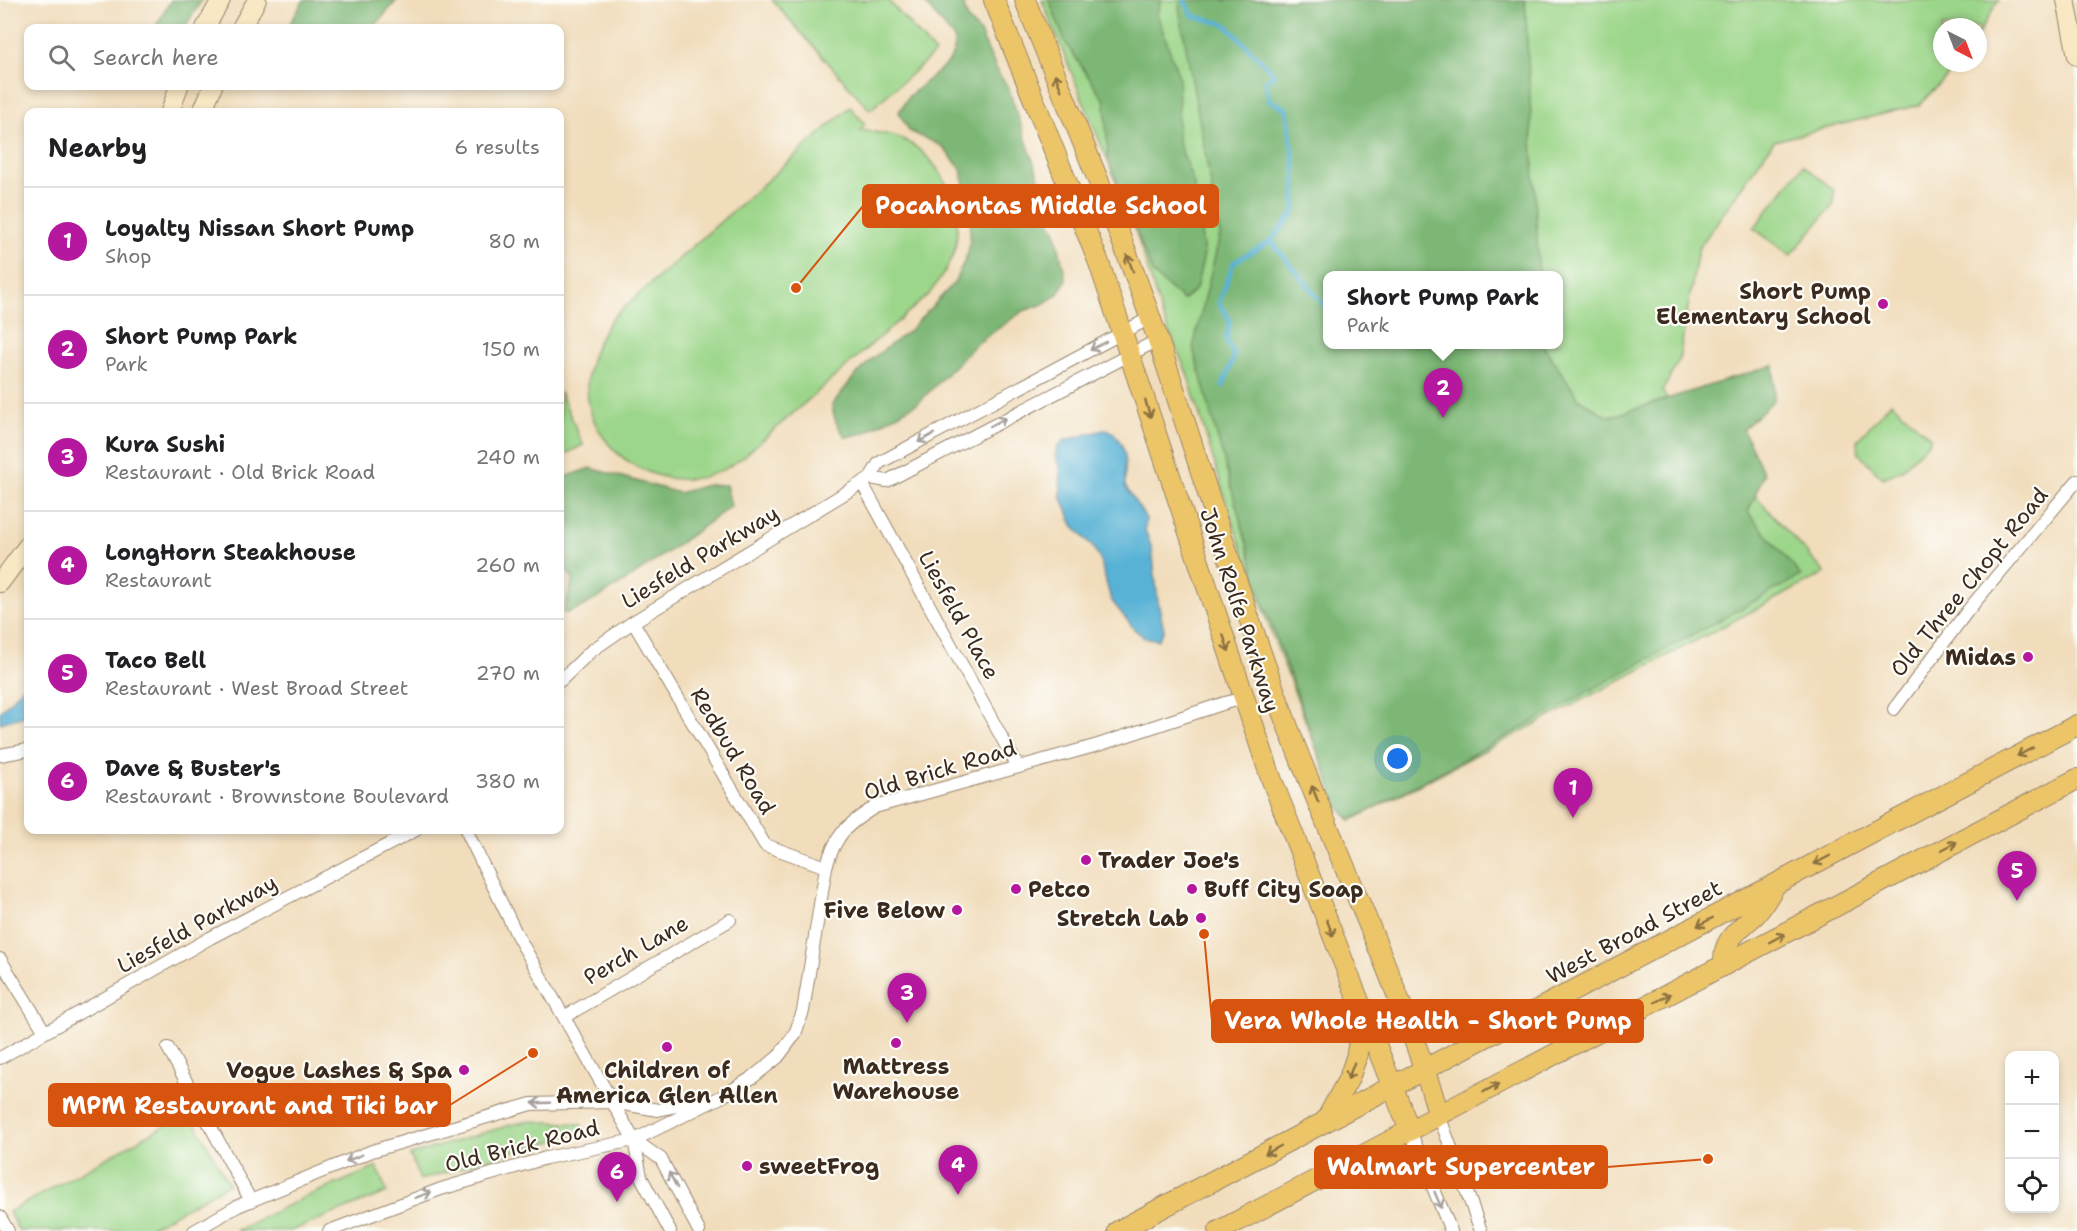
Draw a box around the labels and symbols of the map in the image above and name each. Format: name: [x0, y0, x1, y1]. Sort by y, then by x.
north arrow: [1933, 18, 1987, 72]
one-way arrow: [1052, 73, 1063, 92]
callout: Pocahontas Middle School: [863, 185, 1218, 227]
text: Pocahontas Middle School: [875, 190, 1207, 222]
one-way arrow: [1123, 254, 1134, 273]
place label: Short Pump Elementary School: [1656, 277, 1871, 331]
marker: Short Pump Elementary School: [1876, 297, 1890, 311]
one-way arrow: [1090, 341, 1108, 352]
pin: 2: [1424, 368, 1462, 418]
one-way arrow: [1144, 399, 1155, 418]
one-way arrow: [989, 416, 1006, 428]
one-way arrow: [918, 433, 936, 444]
street label: Old Three Chopt Road: [1884, 481, 2054, 683]
street label: Liesfeld Parkway: [616, 499, 784, 615]
street label: John Rolfe Parkway: [1193, 504, 1287, 716]
street label: Liesfeld Place: [912, 545, 1006, 685]
one-way arrow: [1221, 633, 1232, 652]
place label: Midas: [1945, 643, 2016, 672]
marker: Midas: [2021, 650, 2035, 664]
street label: Redbud Road: [684, 682, 782, 820]
street label: Old Brick Road: [860, 733, 1020, 807]
your location: [1383, 744, 1412, 773]
one-way arrow: [2017, 747, 2035, 758]
pin: 1: [1554, 768, 1592, 818]
one-way arrow: [1309, 785, 1320, 804]
one-way arrow: [1940, 840, 1958, 852]
place label: Trader Joe's: [1098, 846, 1240, 875]
pin: 5: [1998, 852, 2036, 901]
marker: Trader Joe's: [1079, 853, 1093, 867]
one-way arrow: [1813, 855, 1831, 866]
street label: Liesfeld Parkway: [112, 868, 282, 980]
street label: West Broad Street: [1541, 873, 1727, 991]
place label: Petco: [1028, 875, 1090, 904]
place label: Buff City Soap: [1204, 875, 1363, 904]
marker: Petco: [1009, 882, 1023, 896]
marker: Buff City Soap: [1185, 882, 1199, 896]
place label: Five Below: [824, 896, 945, 925]
marker: Five Below: [950, 903, 964, 917]
place label: Stretch Lab: [1057, 904, 1189, 933]
street label: Perch Lane: [578, 908, 694, 992]
marker: Stretch Lab: [1194, 911, 1208, 925]
one-way arrow: [1696, 916, 1714, 928]
one-way arrow: [1325, 919, 1336, 937]
one-way arrow: [1767, 932, 1785, 943]
pin: 3: [888, 974, 926, 1023]
one-way arrow: [1654, 992, 1672, 1003]
callout: Vera Whole Health - Short Pump: [1212, 1000, 1643, 1042]
text: Vera Whole Health - Short Pump: [1224, 1005, 1632, 1037]
marker: Mattress Warehouse: [889, 1036, 903, 1050]
marker: Children of America Glen Allen: [660, 1040, 674, 1054]
place label: Mattress Warehouse: [832, 1052, 960, 1106]
place label: Vogue Lashes & Spa: [226, 1056, 452, 1085]
place label: Children of America Glen Allen: [556, 1056, 778, 1110]
one-way arrow: [1345, 1061, 1356, 1080]
marker: Vogue Lashes & Spa: [457, 1063, 471, 1077]
one-way arrow: [1481, 1082, 1499, 1093]
callout: MPM Restaurant and Tiki bar: [49, 1084, 450, 1126]
text: MPM Restaurant and Tiki bar: [62, 1090, 438, 1122]
one-way arrow: [532, 1098, 552, 1109]
street label: Old Brick Road: [442, 1113, 602, 1179]
one-way arrow: [1265, 1144, 1282, 1156]
pin: 4: [938, 1146, 978, 1195]
callout: Walmart Supercenter: [1315, 1146, 1607, 1188]
text: Walmart Supercenter: [1327, 1151, 1595, 1183]
pin: 6: [598, 1152, 636, 1202]
place label: sweetFrog: [759, 1152, 879, 1181]
one-way arrow: [346, 1153, 364, 1164]
marker: sweetFrog: [740, 1159, 754, 1173]
one-way arrow: [666, 1172, 678, 1190]
one-way arrow: [413, 1189, 432, 1200]
one-way arrow: [1433, 1191, 1444, 1209]

